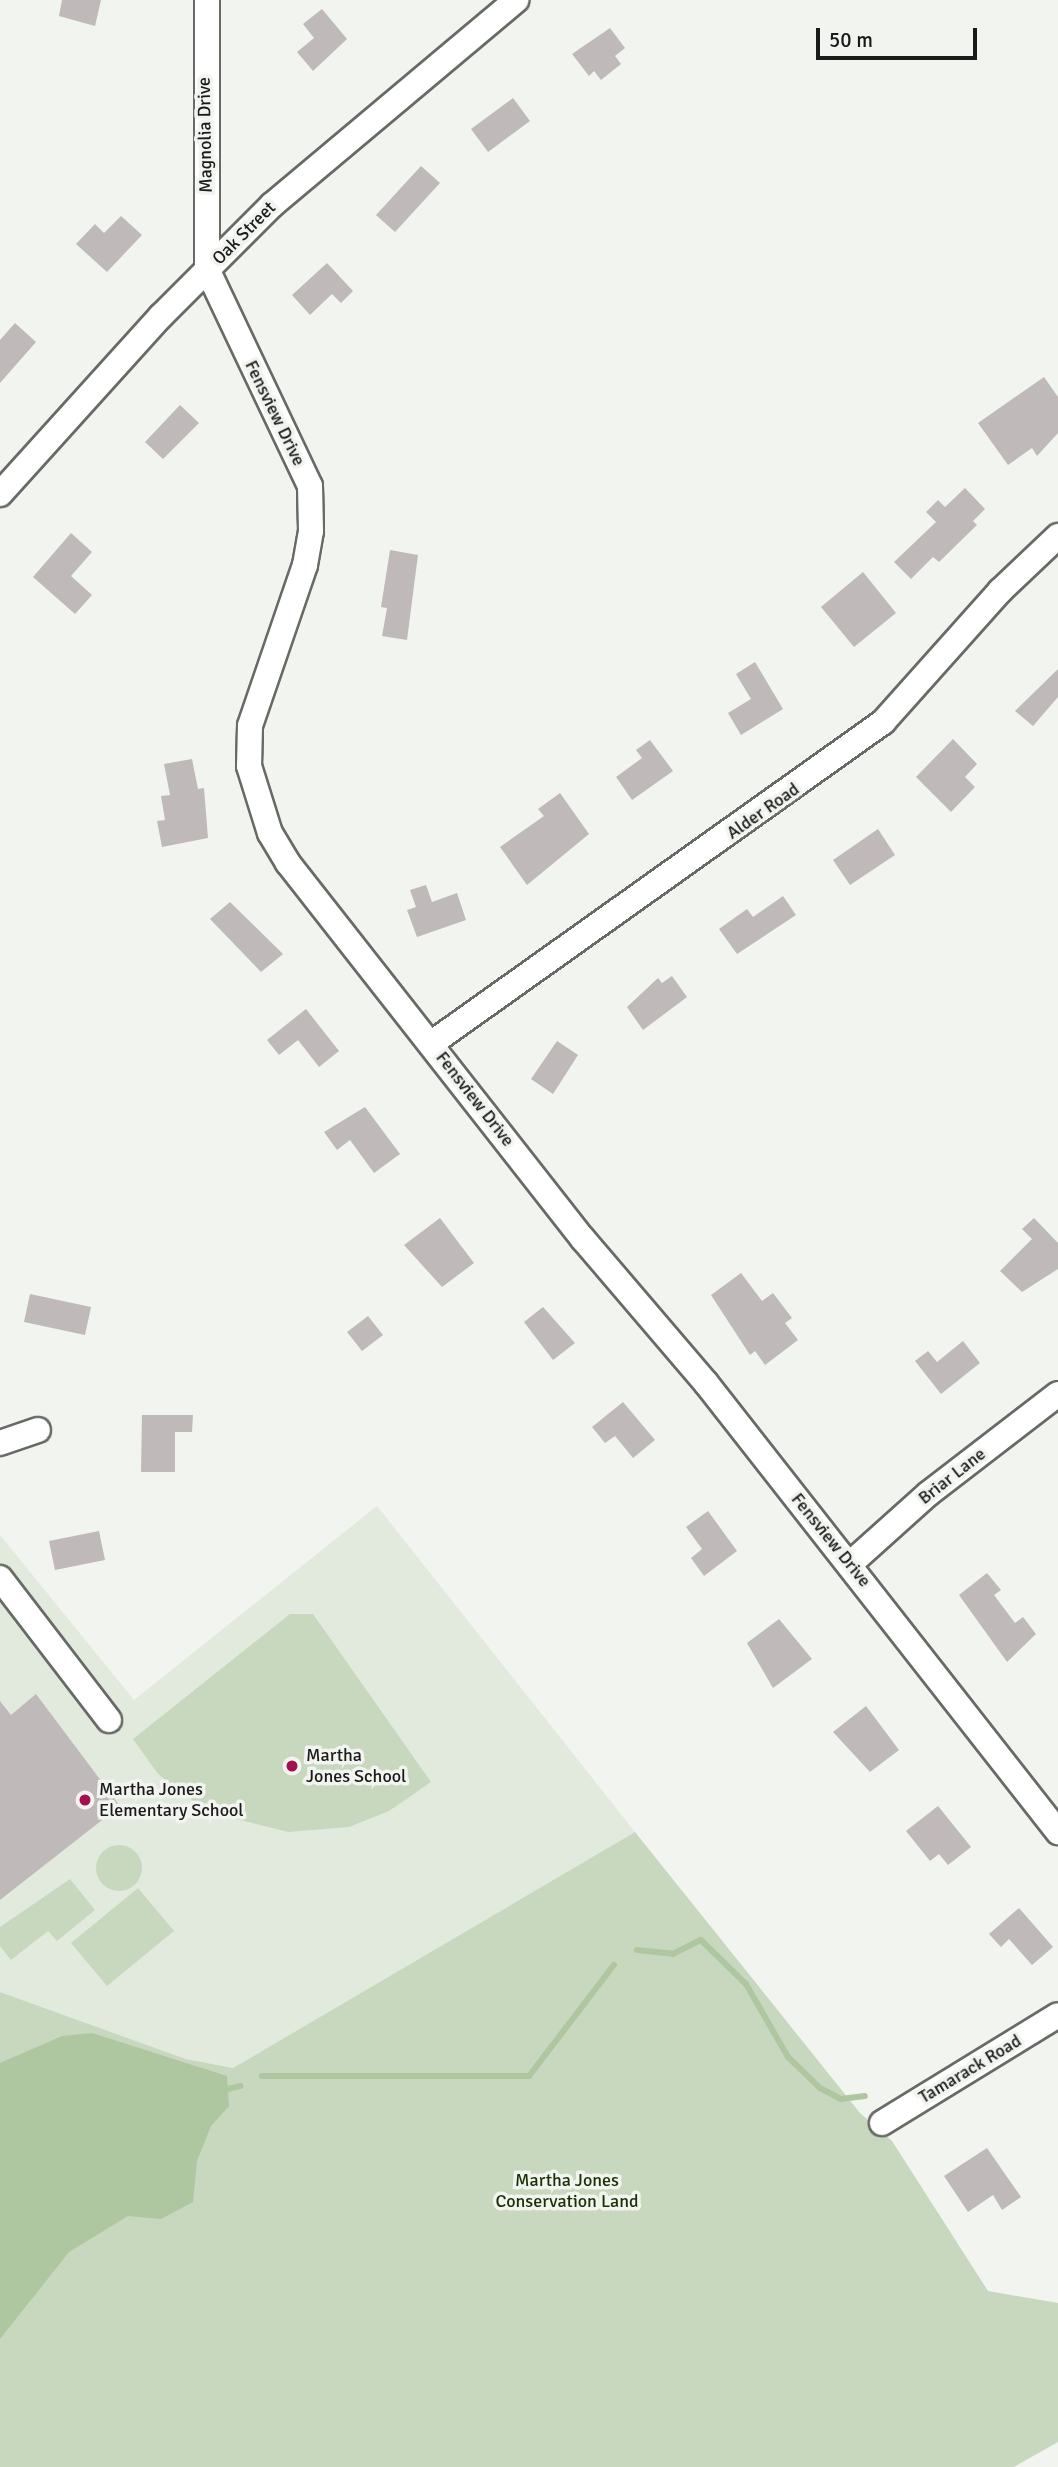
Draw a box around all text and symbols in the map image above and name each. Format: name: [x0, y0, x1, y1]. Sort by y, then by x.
scale bar: [820, 14, 981, 58]
text: 50 m: [829, 27, 873, 53]
street label: Magnolia Drive: [193, 77, 217, 193]
street label: Oak Street: [208, 197, 280, 269]
street label: Fensview Drive: [240, 357, 310, 469]
street label: Alder Road: [723, 778, 803, 844]
street label: Fensview Drive: [431, 1047, 519, 1151]
street label: Briar Lane: [914, 1443, 990, 1509]
street label: Fensview Drive: [787, 1489, 875, 1591]
place label: Martha Jones School: [306, 1745, 406, 1788]
marker: Martha Jones School: [284, 1758, 300, 1774]
place label: Martha Jones Elementary School: [99, 1779, 244, 1822]
marker: Martha Jones Elementary School: [77, 1792, 93, 1808]
street label: Tamarack Road: [915, 2030, 1025, 2108]
park label: Martha Jones Conservation Land: [495, 2170, 639, 2212]

